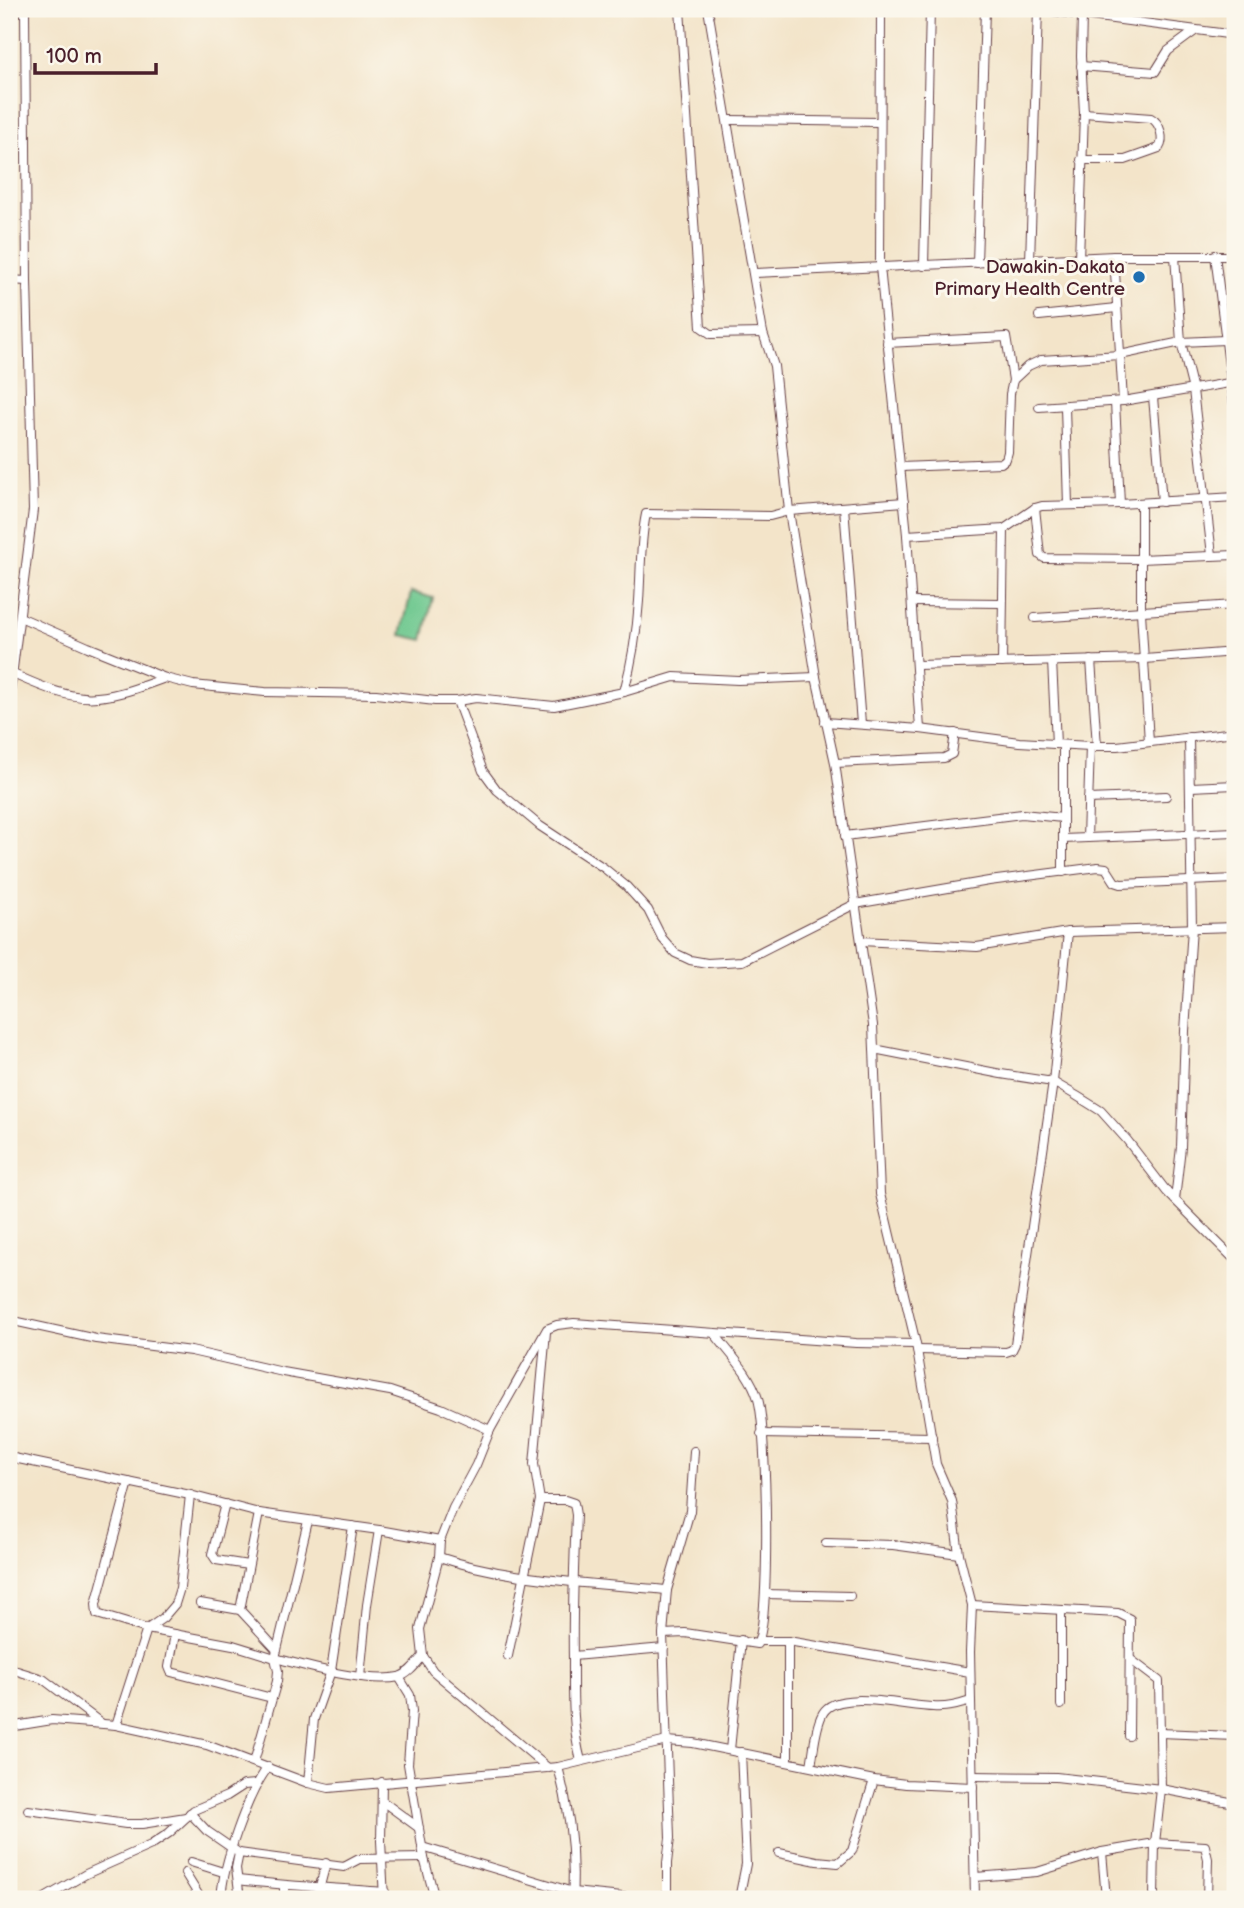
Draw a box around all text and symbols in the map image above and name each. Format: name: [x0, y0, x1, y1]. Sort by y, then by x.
scale bar: [35, 32, 156, 76]
text: 100 m: [46, 44, 102, 69]
place label: Dawakin-Dakata Primary Health Centre: [934, 256, 1125, 301]
marker: Dawakin-Dakata Primary Health Centre: [1131, 269, 1147, 285]

